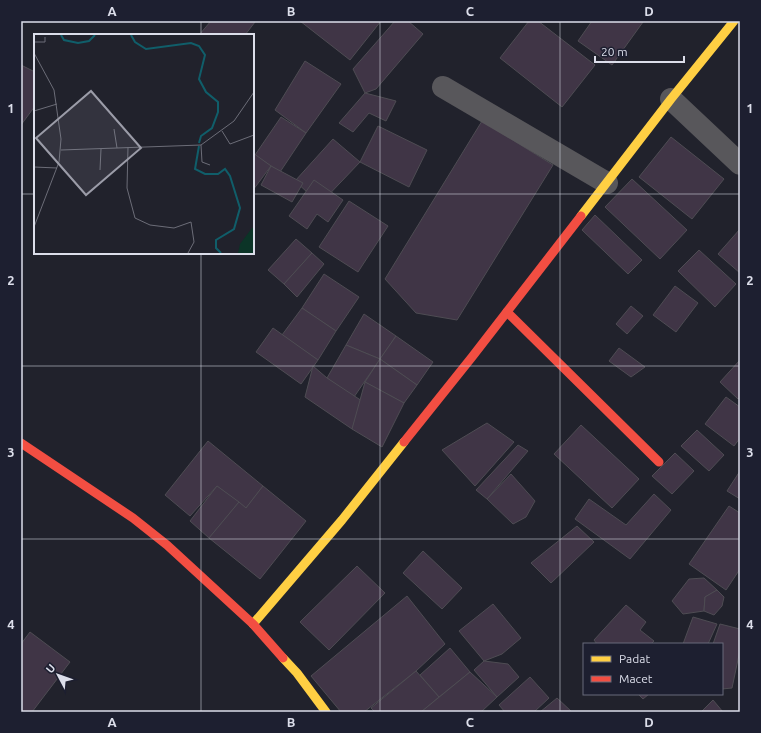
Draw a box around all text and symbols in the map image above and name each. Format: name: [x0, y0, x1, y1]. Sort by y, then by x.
text: A: [107, 4, 117, 18]
text: B: [287, 4, 296, 18]
text: C: [466, 4, 475, 18]
text: D: [644, 4, 654, 18]
inset map: [34, 34, 254, 254]
scale bar: [595, 38, 684, 64]
text: 20 m: [601, 45, 628, 58]
text: 1: [7, 101, 15, 115]
text: 1: [746, 101, 754, 115]
text: 2: [7, 273, 15, 287]
text: 2: [746, 273, 754, 287]
text: 3: [7, 445, 15, 459]
text: 3: [746, 445, 754, 459]
text: 4: [7, 617, 15, 631]
text: 4: [746, 617, 754, 631]
legend: [583, 643, 723, 695]
text: Padat: [619, 652, 650, 665]
north arrow: [38, 655, 78, 695]
text: U: [43, 662, 58, 675]
text: Macet: [619, 672, 653, 685]
text: A: [107, 715, 117, 729]
text: B: [287, 715, 296, 729]
text: C: [466, 715, 475, 729]
text: D: [644, 715, 654, 729]

